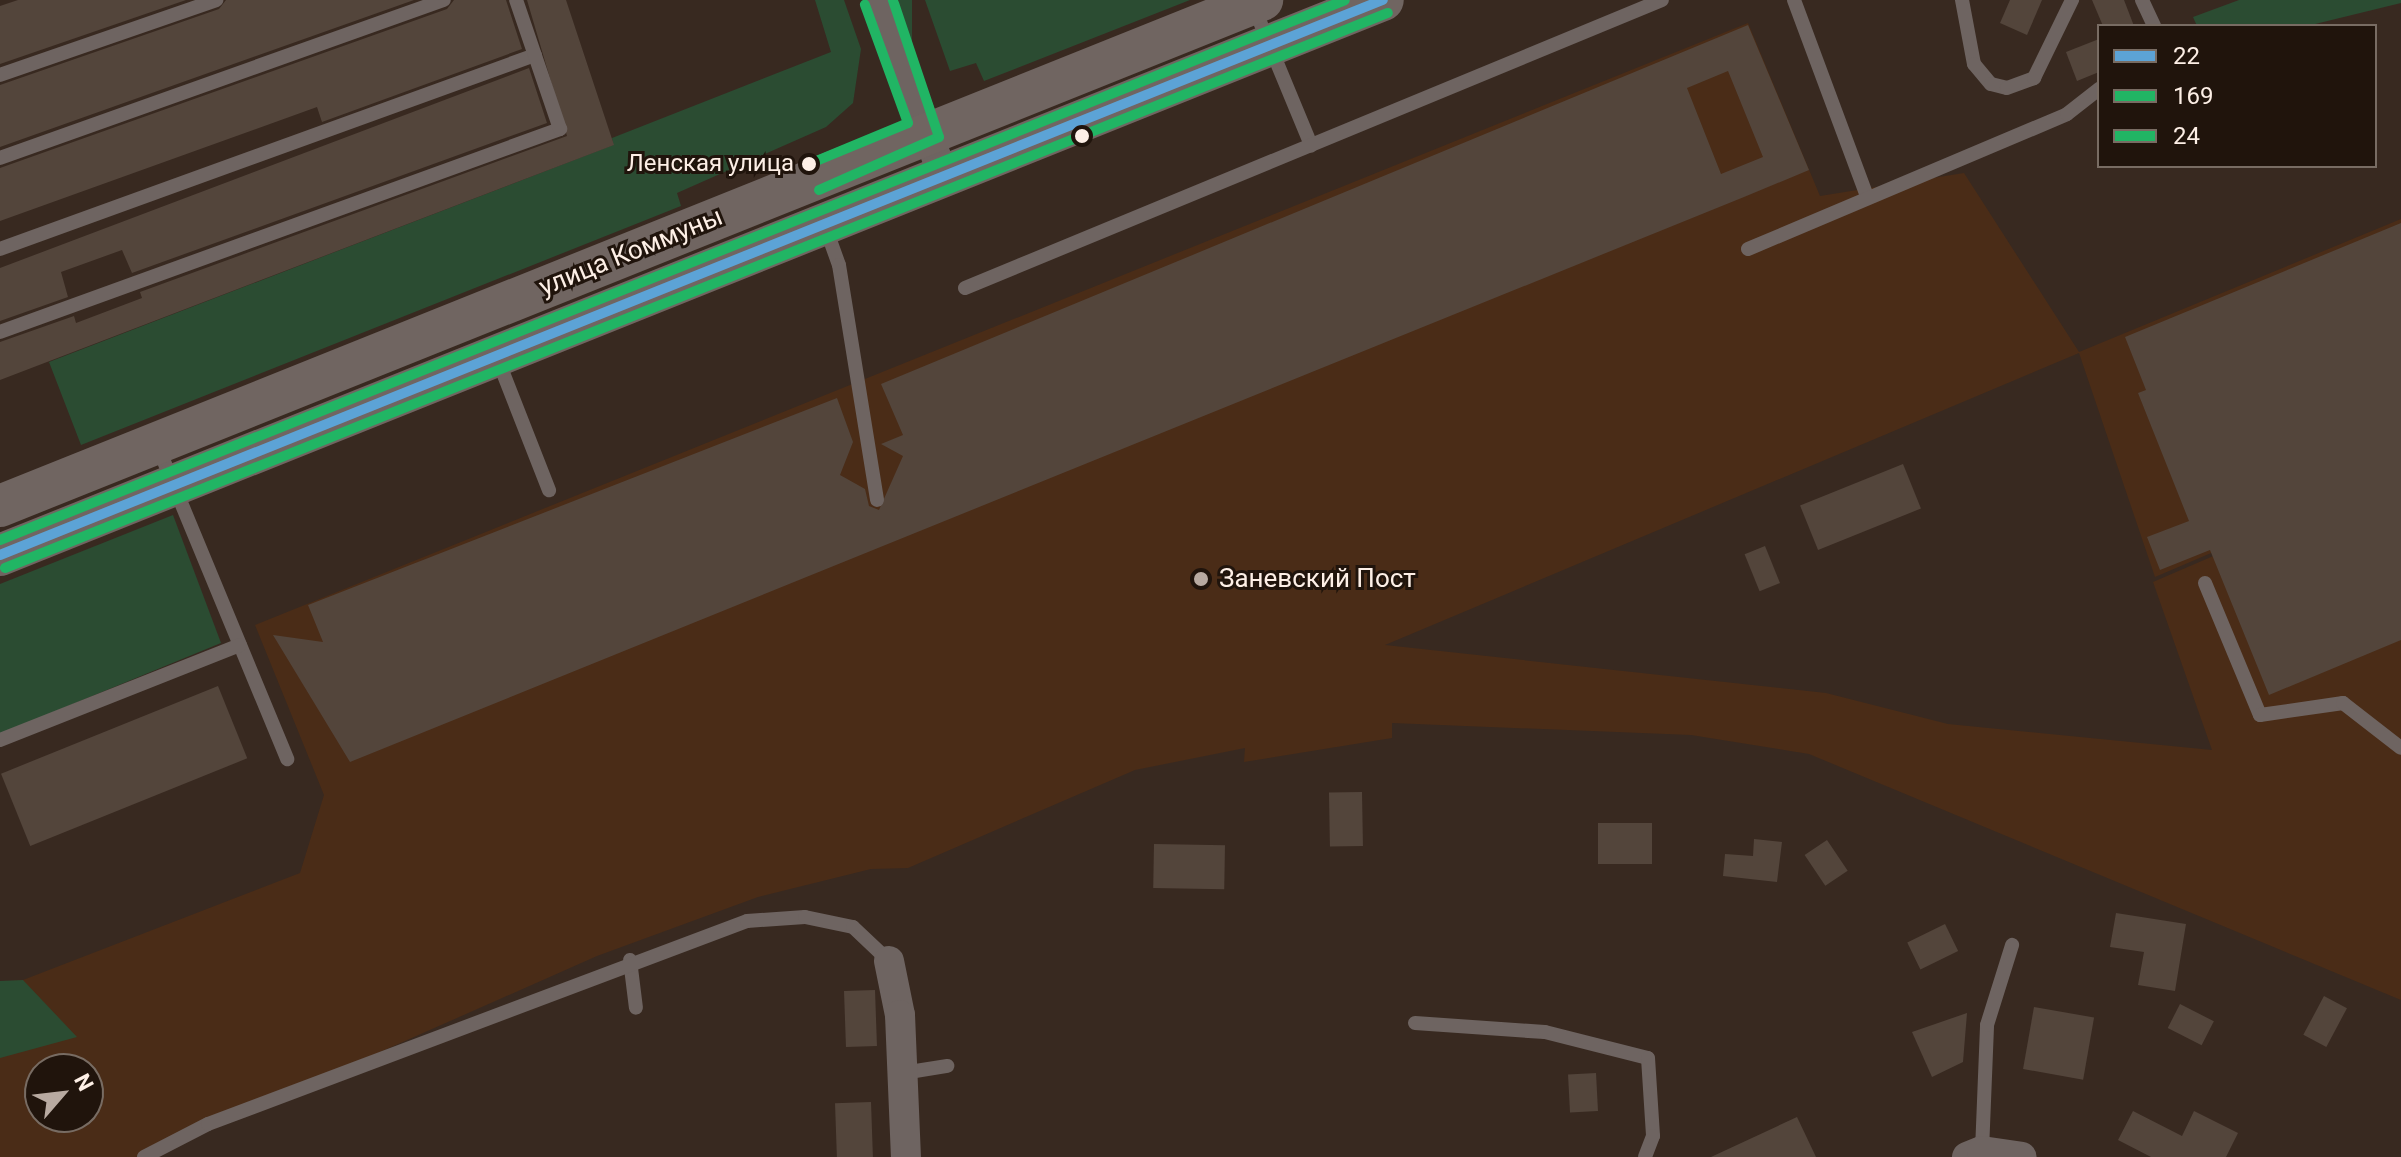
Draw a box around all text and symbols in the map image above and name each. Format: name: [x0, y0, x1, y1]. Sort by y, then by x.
legend: [2097, 24, 2377, 168]
text: 22: [2173, 42, 2200, 70]
text: 169: [2173, 82, 2213, 110]
text: 24: [2173, 122, 2200, 150]
unlabelled marker: [1074, 128, 1090, 144]
place label: Ленская улица: [627, 150, 794, 178]
marker: Ленская улица: [801, 156, 817, 172]
street label: улица Коммуны: [535, 201, 727, 303]
place label: Заневский Пост: [1219, 563, 1416, 595]
marker: Заневский Пост: [1190, 568, 1212, 590]
north arrow: [24, 1053, 104, 1133]
text: N: [69, 1070, 99, 1095]

